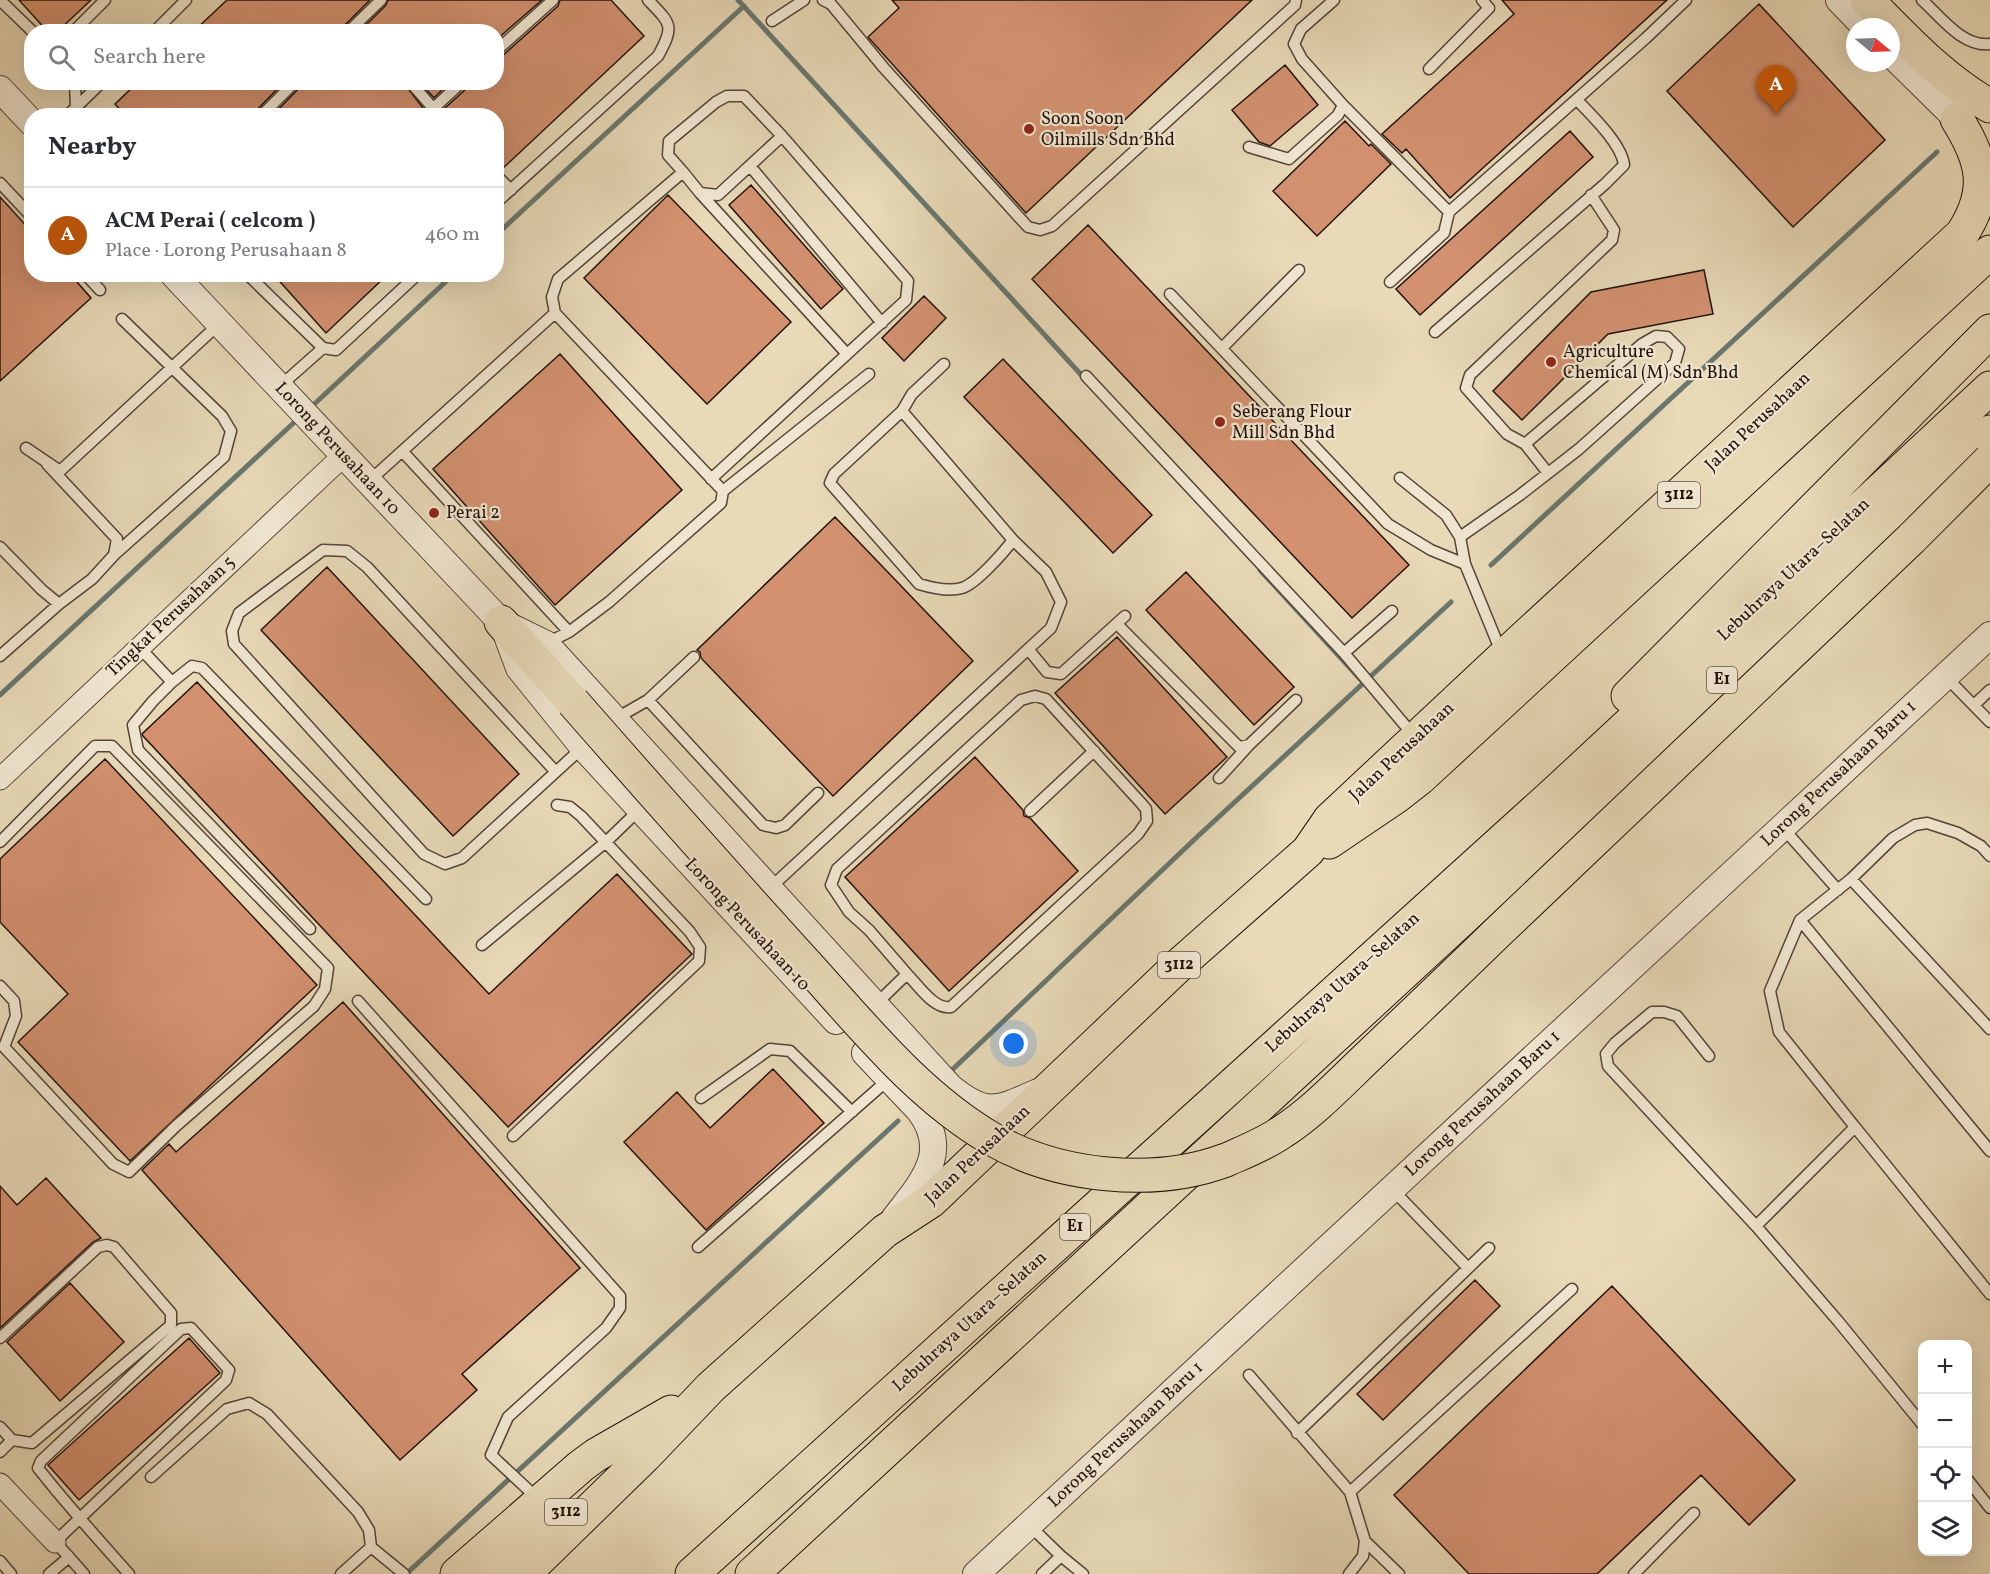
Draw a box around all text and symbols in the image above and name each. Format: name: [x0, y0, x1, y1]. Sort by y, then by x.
north arrow: [1846, 18, 1900, 72]
search box: [24, 24, 504, 90]
icon: search: [45, 41, 78, 74]
text: Search here: [93, 42, 206, 73]
pin: A: [1756, 66, 1796, 115]
place label: Soon Soon Oilmills Sdn Bhd: [1041, 107, 1175, 153]
marker: Soon Soon Oilmills Sdn Bhd: [1022, 122, 1036, 136]
text: Nearby: [48, 129, 137, 165]
text: ACM Perai ( celcom ): [105, 206, 315, 237]
text: A: [60, 221, 75, 249]
text: 460 m: [424, 221, 480, 249]
text: Place · Lorong Perusahaan 8: [105, 237, 347, 265]
place label: Agriculture Chemical (M) Sdn Bhd: [1563, 340, 1739, 386]
marker: Agriculture Chemical (M) Sdn Bhd: [1544, 355, 1558, 369]
street label: Jalan Perusahaan: [1700, 366, 1816, 478]
street label: Lorong Perusahaan 10: [268, 377, 406, 521]
place label: Seberang Flour Mill Sdn Bhd: [1232, 400, 1352, 446]
marker: Seberang Flour Mill Sdn Bhd: [1213, 415, 1227, 429]
road number: 3112: [1658, 482, 1700, 508]
street label: Lebuhraya Utara–Selatan: [1712, 492, 1876, 647]
place label: Perai 2: [446, 501, 500, 526]
marker: Perai 2: [427, 506, 441, 520]
street label: Tingkat Perusahaan 5: [101, 551, 241, 683]
road number: E1: [1707, 667, 1737, 693]
street label: Lorong Perusahaan Baru 1: [1756, 695, 1922, 853]
street label: Jalan Perusahaan: [1344, 696, 1460, 808]
street label: Lorong Perusahaan 10: [678, 853, 816, 997]
street label: Lebuhraya Utara–Selatan: [1260, 907, 1426, 1059]
road number: 3112: [1158, 952, 1200, 978]
street label: Lorong Perusahaan Baru 1: [1400, 1025, 1566, 1183]
your location: [999, 1029, 1028, 1058]
street label: Jalan Perusahaan: [920, 1099, 1036, 1211]
road number: E1: [1060, 1214, 1090, 1240]
street label: Lebuhraya Utara–Selatan: [887, 1246, 1053, 1398]
map controls: [1918, 1340, 1972, 1556]
button: +: [1918, 1340, 1972, 1394]
street label: Lorong Perusahaan Baru 1: [1043, 1356, 1209, 1514]
button: −: [1918, 1394, 1972, 1448]
button: locate: [1918, 1448, 1972, 1502]
road number: 3112: [545, 1499, 587, 1525]
button: layers: [1918, 1502, 1972, 1556]

